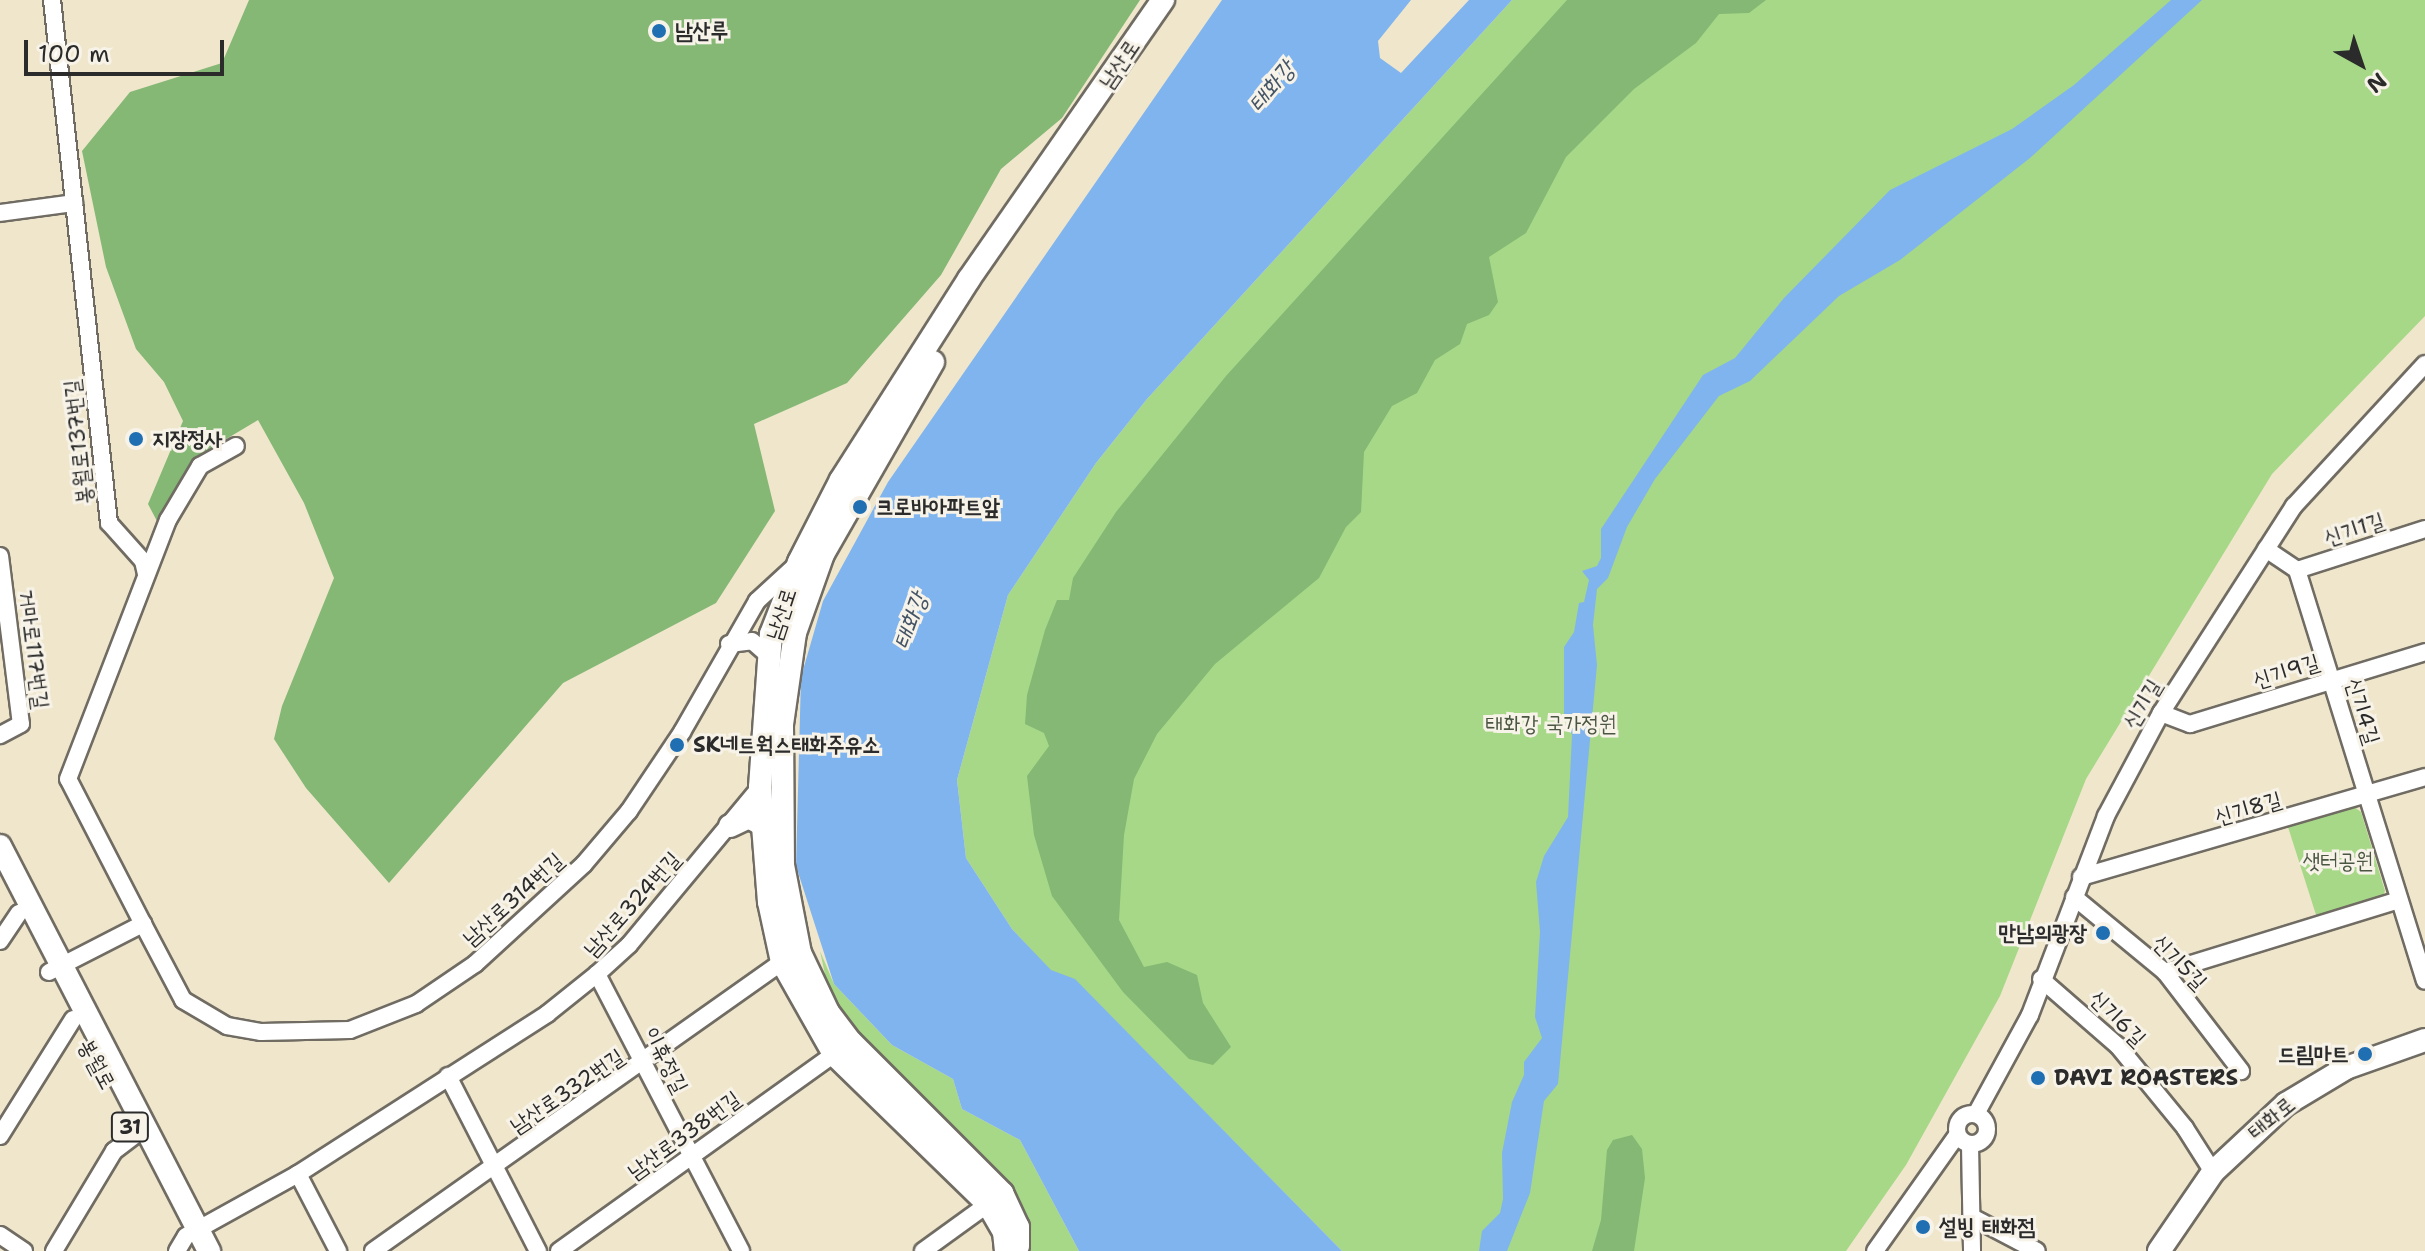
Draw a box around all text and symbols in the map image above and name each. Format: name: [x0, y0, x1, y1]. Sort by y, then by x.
place label: 남산루: [675, 18, 728, 44]
marker: 남산루: [650, 22, 668, 40]
scale bar: [28, 24, 228, 74]
north arrow: [2321, 24, 2401, 104]
street label: 남산로: [1093, 35, 1145, 93]
text: 100 m: [38, 38, 110, 70]
water label: 태화강: [1242, 56, 1302, 118]
text: N: [2361, 66, 2393, 99]
street label: 봉월로137번길: [58, 378, 98, 506]
place label: 지장정사: [152, 426, 223, 452]
marker: 지장정사: [127, 430, 145, 448]
place label: 크로바아파트앞: [876, 494, 1000, 520]
marker: 크로바아파트앞: [851, 498, 869, 516]
street label: 신기1길: [2320, 507, 2388, 551]
street label: 남산로: [760, 585, 802, 643]
street label: 거마로117번길: [14, 588, 54, 710]
water label: 태화강: [888, 589, 934, 653]
street label: 신기9길: [2249, 648, 2323, 694]
street label: 신기길: [2117, 674, 2167, 734]
street label: 신기4길: [2340, 674, 2386, 748]
park label: 태화강 국가정원: [1485, 711, 1617, 737]
place label: SK네트웍스태화주유소: [693, 732, 880, 758]
marker: SK네트웍스태화주유소: [668, 736, 686, 754]
street label: 신기8길: [2211, 786, 2285, 830]
street label: 남산로324번길: [578, 846, 686, 962]
street label: 남산로314번길: [457, 847, 569, 951]
park label: 샛터공원: [2303, 848, 2373, 874]
place label: 만남의광장: [1998, 920, 2087, 946]
marker: 만남의광장: [2094, 924, 2112, 942]
street label: 신기5길: [2147, 929, 2213, 995]
street label: 신기6길: [2084, 984, 2152, 1052]
street label: 이휴정길: [638, 1022, 694, 1098]
street label: 봉월로: [73, 1034, 121, 1094]
place label: 드림마트: [2278, 1041, 2349, 1067]
street label: 남산로332번길: [505, 1043, 629, 1139]
marker: 드림마트: [2356, 1045, 2374, 1063]
place label: DAVI ROASTERS: [2054, 1065, 2238, 1091]
marker: DAVI ROASTERS: [2029, 1069, 2047, 1087]
street label: 남산로338번길: [623, 1085, 745, 1185]
street label: 태화로: [2242, 1091, 2300, 1145]
road number: 31: [110, 1111, 150, 1143]
place label: 설빙 태화점: [1939, 1214, 2035, 1240]
marker: 설빙 태화점: [1914, 1218, 1932, 1236]

